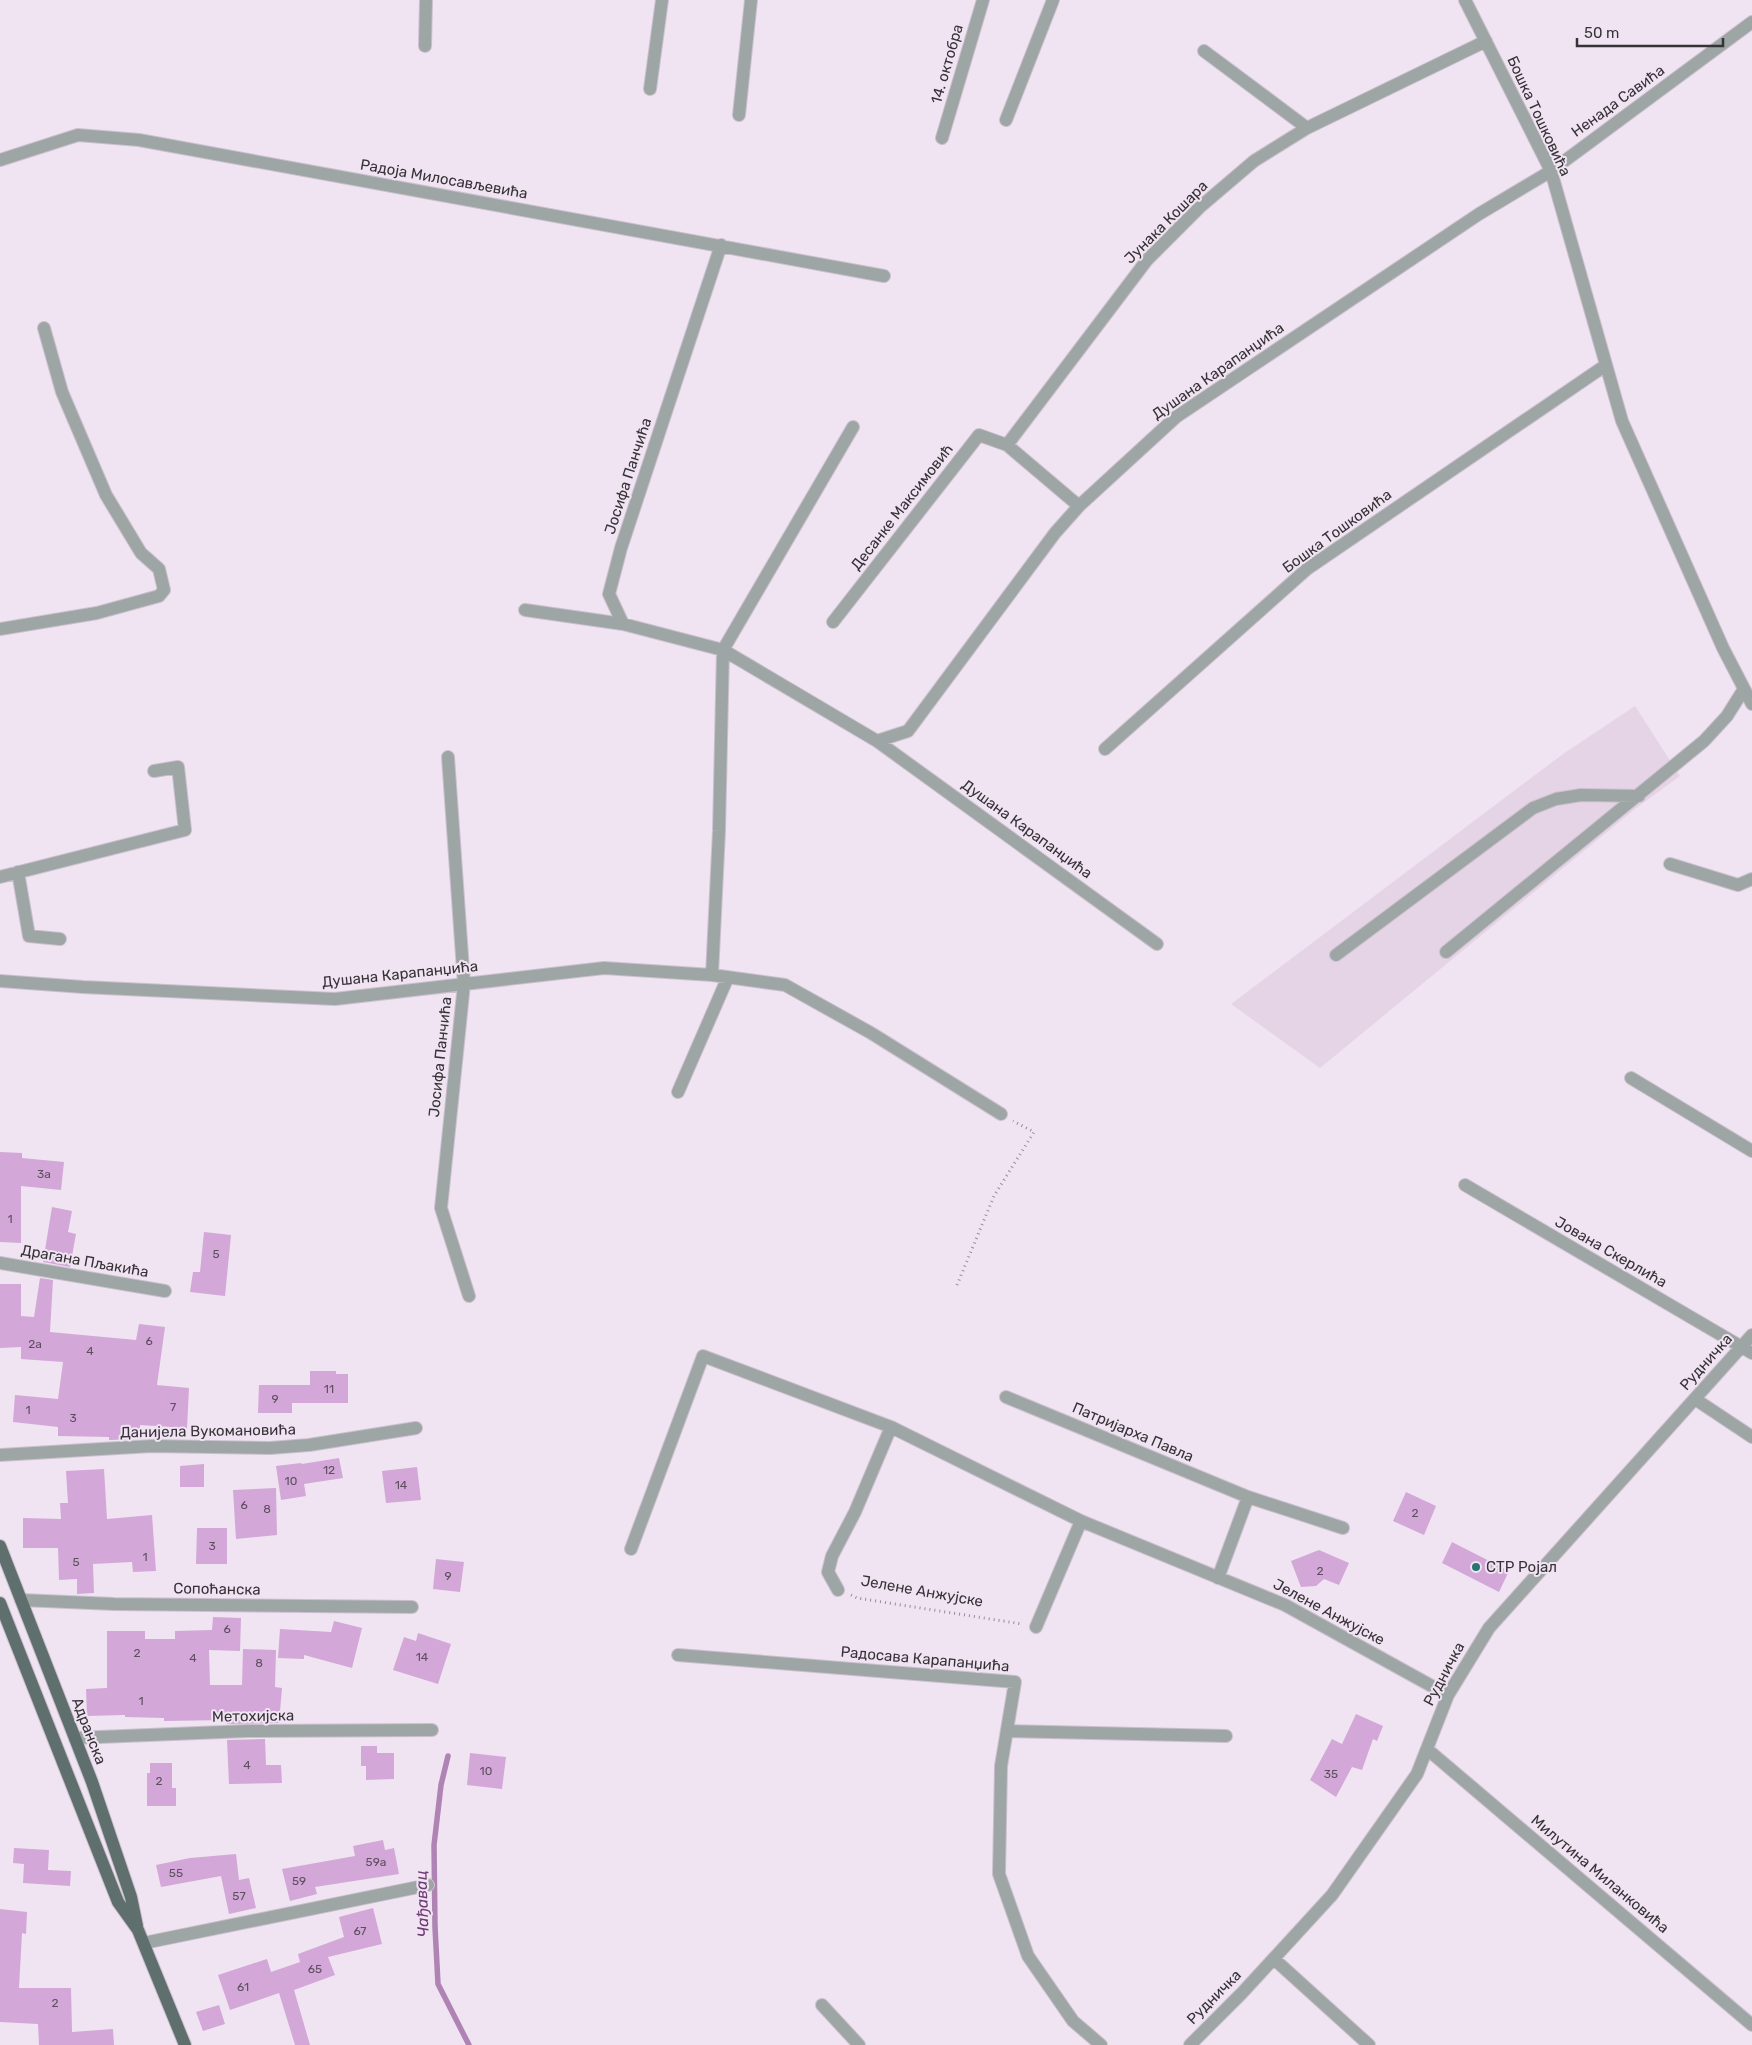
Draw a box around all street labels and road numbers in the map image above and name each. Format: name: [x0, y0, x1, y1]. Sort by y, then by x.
street label: 14. октобра: [927, 22, 967, 106]
street label: Бошка Тошковића: [1503, 53, 1575, 179]
street label: Ненада Савића: [1568, 61, 1668, 141]
street label: Радоја Милосављевића: [359, 155, 529, 203]
street label: Јунака Кошара: [1121, 177, 1211, 267]
street label: Душана Карапанџића: [1149, 319, 1287, 423]
street label: Јосифа Панчића: [601, 416, 655, 536]
street label: Десанке Максимовић: [847, 440, 957, 574]
street label: Бошка Тошковића: [1279, 485, 1395, 577]
street label: Душана Карапанџића: [958, 776, 1096, 882]
street label: Душана Карапанџића: [321, 957, 479, 991]
street label: Јосифа Панчића: [425, 996, 455, 1118]
street label: Јована Скерлића: [1552, 1213, 1670, 1291]
street label: Драгана Пљакића: [20, 1241, 150, 1281]
street label: Рудничка: [1676, 1330, 1736, 1394]
street label: Патријарха Павла: [1070, 1398, 1196, 1466]
street label: Данијела Вукомановића: [120, 1420, 296, 1442]
street label: Јелене Анжујске: [860, 1571, 984, 1611]
street label: Јелене Анжујске: [1270, 1575, 1388, 1649]
street label: Сопоћанска: [173, 1579, 261, 1599]
street label: Рудничка: [1420, 1639, 1468, 1709]
street label: Радосава Карапанџића: [840, 1643, 1010, 1675]
street label: Адранска: [68, 1695, 110, 1767]
street label: Метохијска: [212, 1706, 294, 1726]
street label: Милутина Миланковића: [1527, 1811, 1673, 1937]
street label: Рудничка: [1183, 1966, 1245, 2028]

